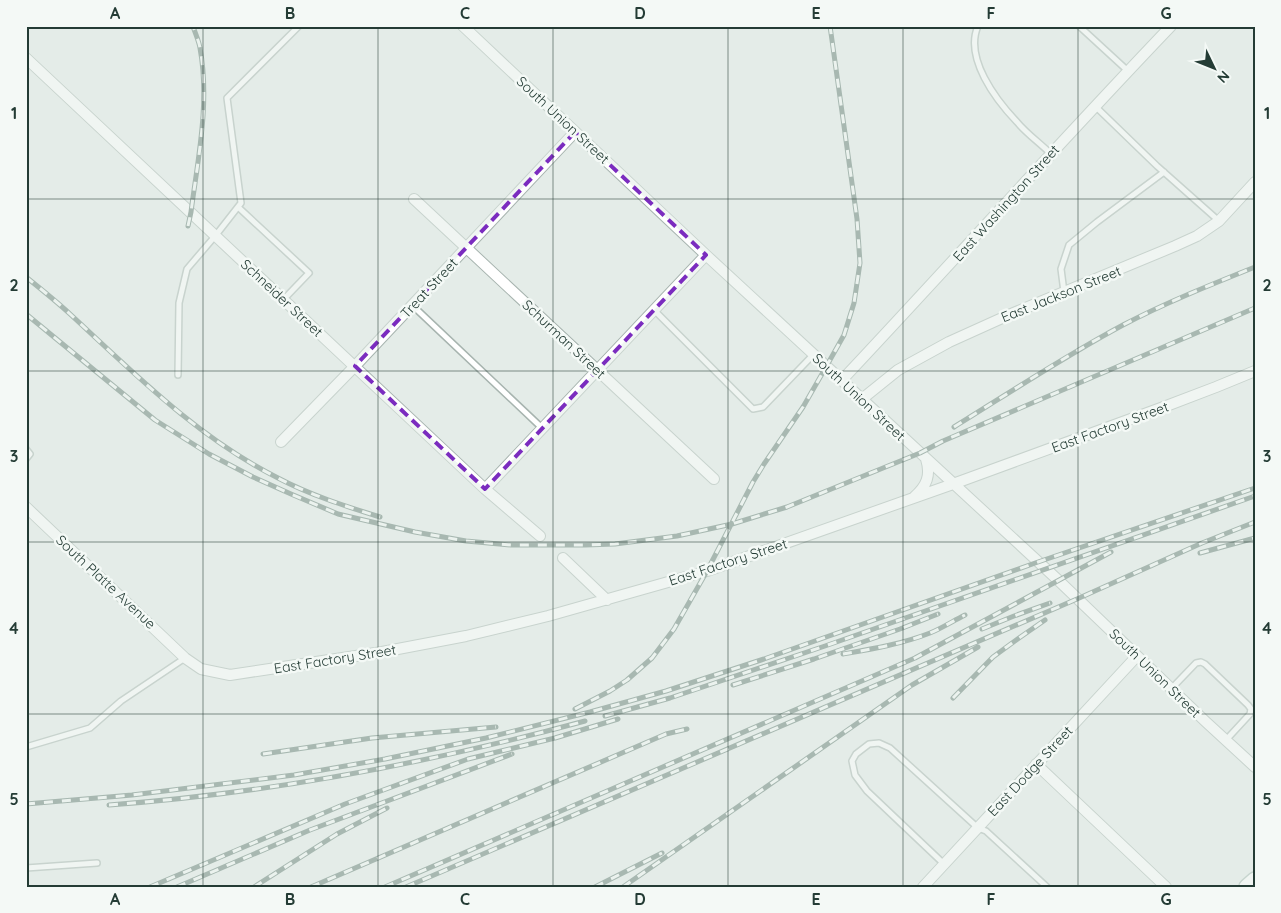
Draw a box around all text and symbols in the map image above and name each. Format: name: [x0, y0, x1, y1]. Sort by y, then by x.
text: A: [110, 3, 121, 23]
text: B: [285, 3, 295, 23]
text: C: [460, 3, 470, 23]
text: D: [634, 3, 646, 23]
text: E: [811, 3, 821, 23]
text: F: [987, 3, 996, 23]
text: G: [1160, 3, 1172, 23]
north arrow: [1188, 42, 1238, 92]
text: N: [1213, 67, 1234, 87]
street label: South Union Street: [513, 72, 613, 168]
text: 1: [11, 103, 17, 123]
text: 1: [1264, 103, 1270, 123]
street label: East Washington Street: [949, 141, 1063, 265]
street label: Treat Street: [397, 254, 462, 322]
street label: Schneider Street: [237, 255, 327, 341]
street label: East Jackson Street: [998, 262, 1124, 326]
text: 2: [9, 275, 19, 295]
text: 2: [1262, 275, 1272, 295]
street label: Schurman Street: [518, 296, 610, 383]
street label: South Union Street: [809, 349, 909, 445]
street label: East Factory Street: [1049, 397, 1171, 457]
text: 3: [10, 446, 18, 466]
text: 3: [1263, 446, 1271, 466]
street label: South Platte Avenue: [52, 531, 160, 633]
street label: East Factory Street: [666, 534, 790, 590]
text: 4: [9, 618, 19, 638]
text: 4: [1262, 618, 1272, 638]
street label: South Union Street: [1105, 625, 1205, 722]
street label: East Factory Street: [273, 640, 398, 678]
street label: East Dodge Street: [983, 722, 1077, 820]
text: 5: [9, 789, 19, 809]
text: 5: [1262, 789, 1272, 809]
text: A: [110, 889, 121, 909]
text: B: [285, 889, 295, 909]
text: C: [460, 889, 470, 909]
text: D: [634, 889, 646, 909]
text: E: [811, 889, 821, 909]
text: F: [987, 889, 996, 909]
text: G: [1160, 889, 1172, 909]

